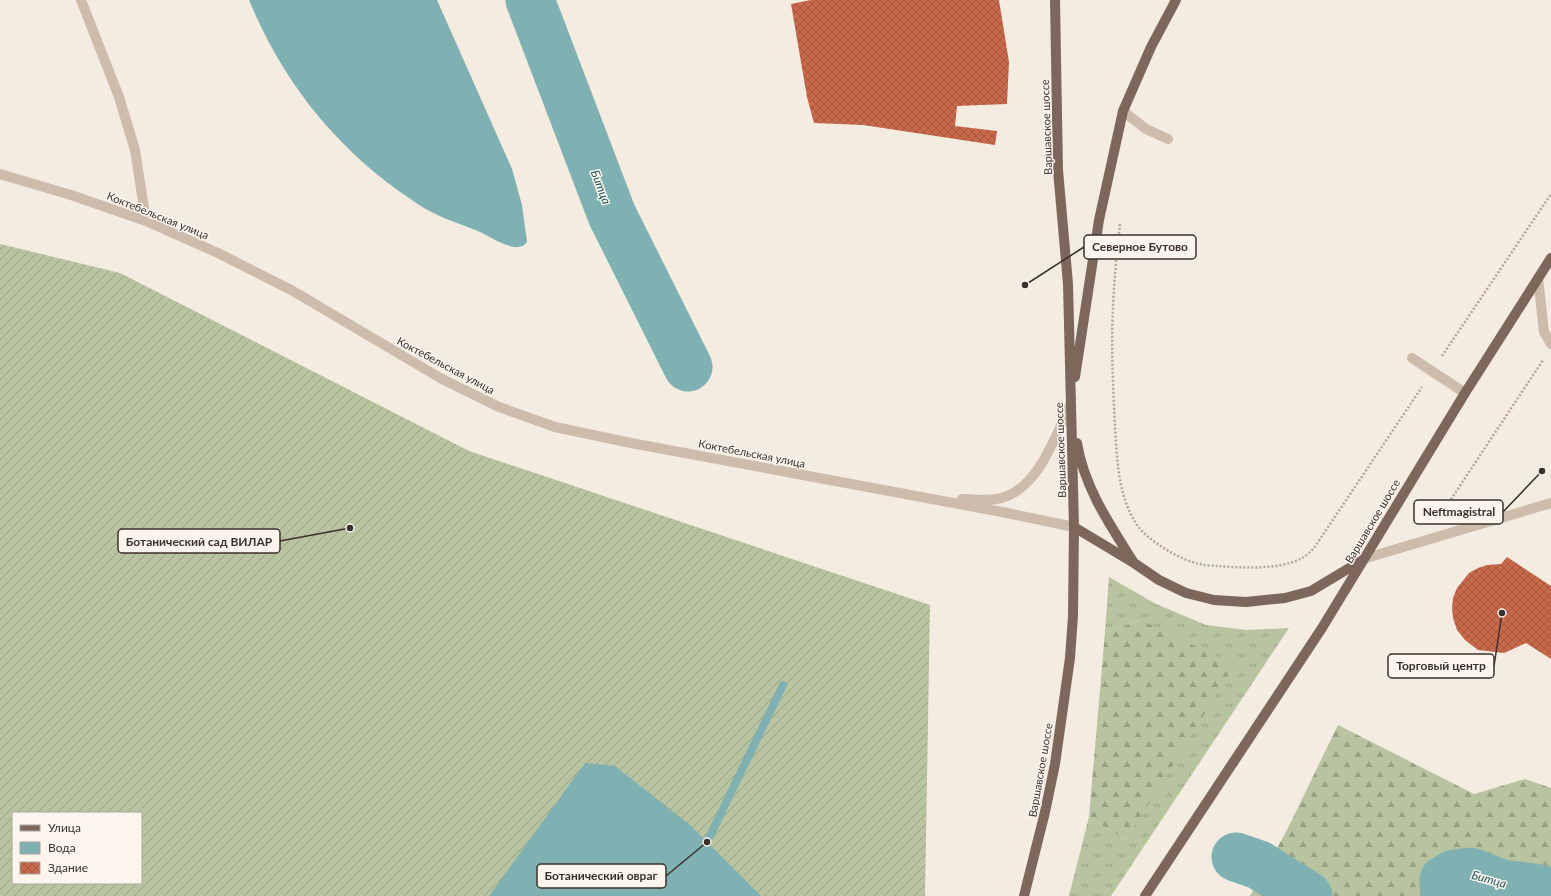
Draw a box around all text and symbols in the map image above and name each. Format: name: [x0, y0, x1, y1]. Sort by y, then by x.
street label: Варшавское шоссе: [1038, 79, 1054, 175]
water label: Битца: [588, 168, 614, 206]
street label: Коктебельская улица: [105, 189, 211, 241]
callout: Северное Бутово: [1084, 235, 1196, 259]
text: Северное Бутово: [1092, 239, 1188, 254]
street label: Коктебельская улица: [395, 334, 497, 396]
street label: Варшавское шоссе: [1052, 402, 1068, 498]
street label: Коктебельская улица: [697, 436, 807, 470]
street label: Варшавское шоссе: [1342, 477, 1402, 565]
callout: Neftmagistral: [1414, 500, 1503, 524]
text: Neftmagistral: [1423, 504, 1495, 519]
callout: Ботанический сад ВИЛАР: [118, 529, 280, 553]
text: Ботанический сад ВИЛАР: [126, 534, 273, 549]
callout: Торговый центр: [1388, 654, 1494, 678]
text: Торговый центр: [1396, 658, 1486, 673]
street label: Варшавское шоссе: [1025, 722, 1055, 818]
legend: [12, 812, 142, 884]
text: Улица: [48, 820, 81, 835]
text: Вода: [48, 840, 76, 855]
text: Здание: [48, 860, 88, 875]
callout: Ботанический овраг: [537, 864, 666, 888]
water label: Битца: [1470, 867, 1508, 891]
text: Ботанический овраг: [544, 868, 658, 883]

